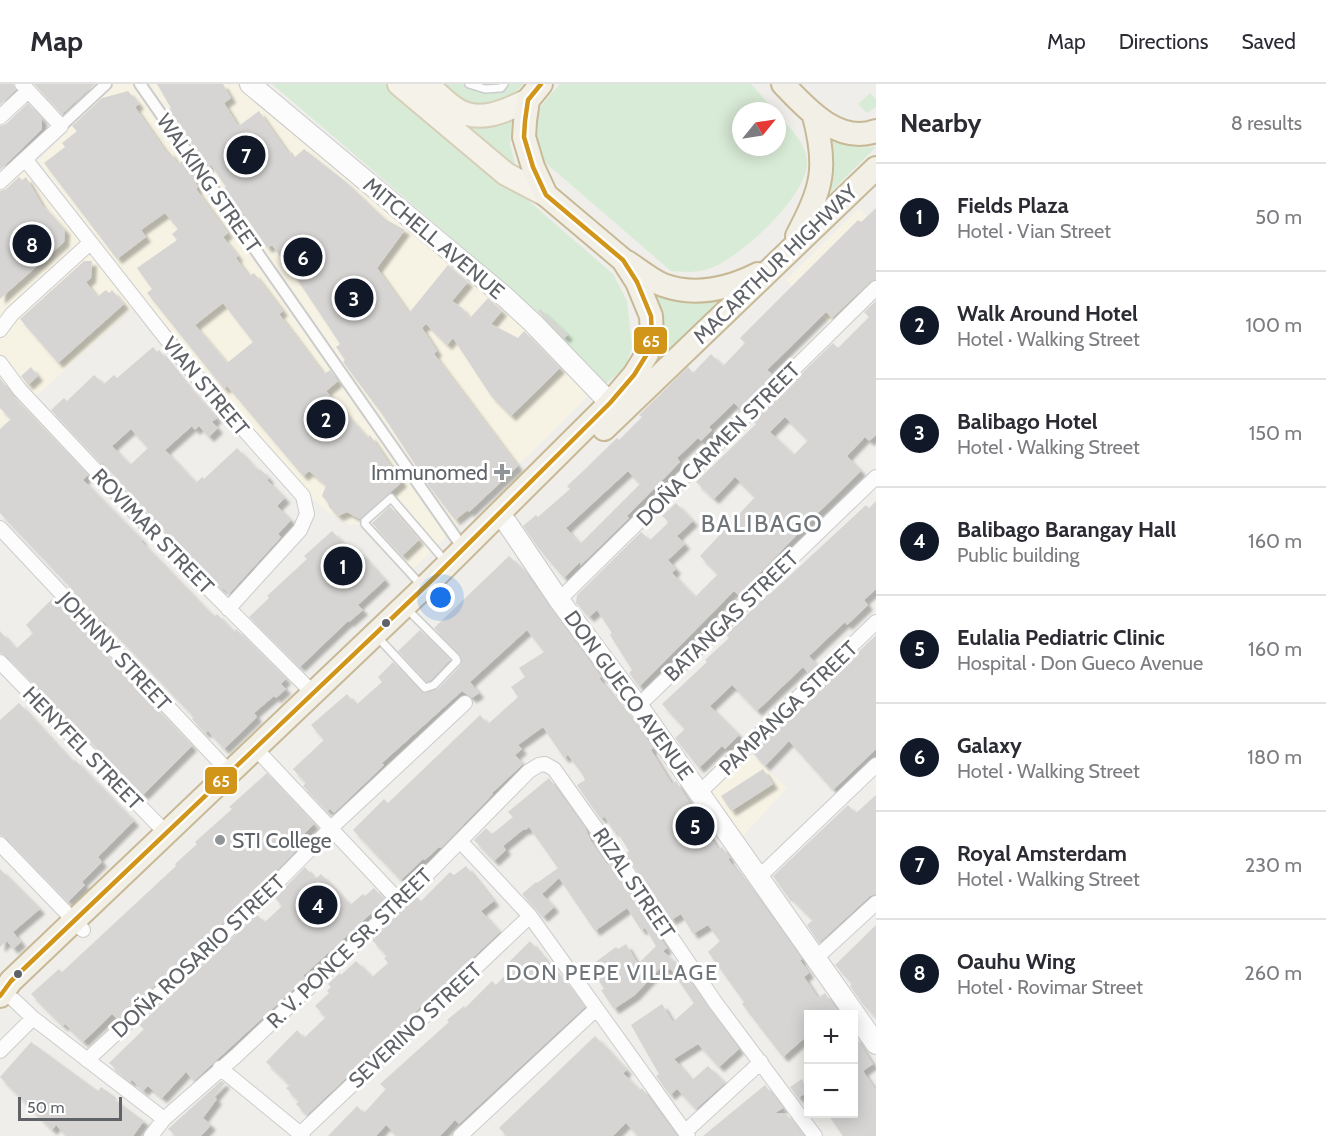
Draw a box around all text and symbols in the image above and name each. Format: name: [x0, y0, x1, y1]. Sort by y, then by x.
text: Map: [30, 24, 83, 58]
text: Map: [1047, 29, 1086, 54]
text: Directions: [1119, 29, 1208, 54]
text: Saved: [1241, 29, 1296, 54]
north arrow: [732, 102, 786, 156]
text: Nearby: [900, 107, 981, 139]
street label: WALKING STREET: [152, 109, 266, 257]
text: 8 results: [1231, 111, 1302, 135]
pin: 7: [226, 132, 266, 178]
street label: MITCHELL AVENUE: [358, 172, 510, 304]
street label: MACARTHUR HIGHWAY: [688, 178, 863, 349]
text: Fields Plaza: [957, 192, 1069, 219]
text: 1: [916, 205, 923, 229]
text: 50 m: [1255, 205, 1302, 229]
text: Hotel · Vian Street: [957, 219, 1111, 243]
pin: 8: [12, 222, 51, 266]
pin: 6: [284, 234, 322, 279]
pin: 3: [334, 276, 374, 320]
text: Walk Around Hotel: [957, 300, 1138, 327]
text: 2: [914, 313, 925, 337]
text: 100 m: [1246, 313, 1302, 337]
line badge: 65: [633, 326, 668, 355]
text: Hotel · Walking Street: [957, 327, 1140, 351]
street label: VIAN STREET: [157, 332, 255, 440]
text: 65: [642, 332, 660, 351]
street label: DOÑA CARMEN STREET: [630, 356, 805, 531]
pin: 2: [306, 396, 346, 442]
text: Balibago Hotel: [957, 408, 1098, 435]
text: 3: [914, 421, 925, 445]
text: 150 m: [1249, 421, 1302, 445]
text: Hotel · Walking Street: [957, 435, 1140, 459]
place label: Immunomed: [371, 460, 488, 485]
street label: ROVIMAR STREET: [87, 463, 219, 599]
marker: Immunomed: [493, 463, 511, 481]
district label: BALIBAGO: [701, 509, 823, 538]
text: Balibago Barangay Hall: [957, 516, 1176, 543]
text: 4: [913, 529, 926, 553]
text: 160 m: [1248, 529, 1302, 553]
text: Public building: [957, 543, 1079, 567]
pin: 1: [324, 544, 362, 588]
street label: BATANGAS STREET: [659, 546, 803, 686]
your location: [426, 583, 455, 612]
street label: JOHNNY STREET: [53, 586, 176, 716]
street label: DON GUECO AVENUE: [559, 605, 699, 785]
unlabelled marker: [380, 617, 392, 629]
text: Eulalia Pediatric Clinic: [957, 624, 1165, 651]
street label: PAMPANGA STREET: [714, 636, 862, 780]
text: 5: [914, 637, 925, 661]
text: 160 m: [1248, 637, 1302, 661]
text: Hospital · Don Gueco Avenue: [957, 651, 1203, 675]
street label: HENYFEL STREET: [18, 681, 148, 815]
text: Galaxy: [957, 732, 1022, 759]
text: 6: [914, 745, 925, 769]
text: 180 m: [1247, 745, 1302, 769]
text: Hotel · Walking Street: [957, 759, 1140, 783]
line badge: 65: [204, 766, 238, 795]
text: 65: [212, 772, 230, 791]
pin: 5: [676, 804, 714, 848]
street label: RIZAL STREET: [588, 823, 680, 943]
place label: STI College: [232, 828, 332, 853]
marker: STI College: [213, 833, 227, 847]
text: Royal Amsterdam: [957, 840, 1127, 867]
text: 7: [914, 853, 925, 877]
text: 230 m: [1245, 853, 1302, 877]
street label: R. V. PONCE SR. STREET: [261, 863, 437, 1033]
text: Hotel · Walking Street: [957, 867, 1140, 891]
street label: DOÑA ROSARIO STREET: [106, 869, 290, 1043]
pin: 4: [298, 882, 338, 928]
text: Oauhu Wing: [957, 948, 1075, 975]
street label: SEVERINO STREET: [343, 957, 487, 1093]
district label: DON PEPE VILLAGE: [505, 959, 719, 986]
text: 8: [913, 961, 926, 985]
text: 260 m: [1244, 961, 1302, 985]
unlabelled marker: [12, 968, 24, 980]
text: Hotel · Rovimar Street: [957, 975, 1143, 999]
map controls: [804, 1010, 858, 1118]
button: +: [804, 1010, 858, 1064]
button: −: [804, 1064, 858, 1118]
scale bar: [18, 1094, 122, 1122]
text: 50 m: [27, 1098, 64, 1117]

